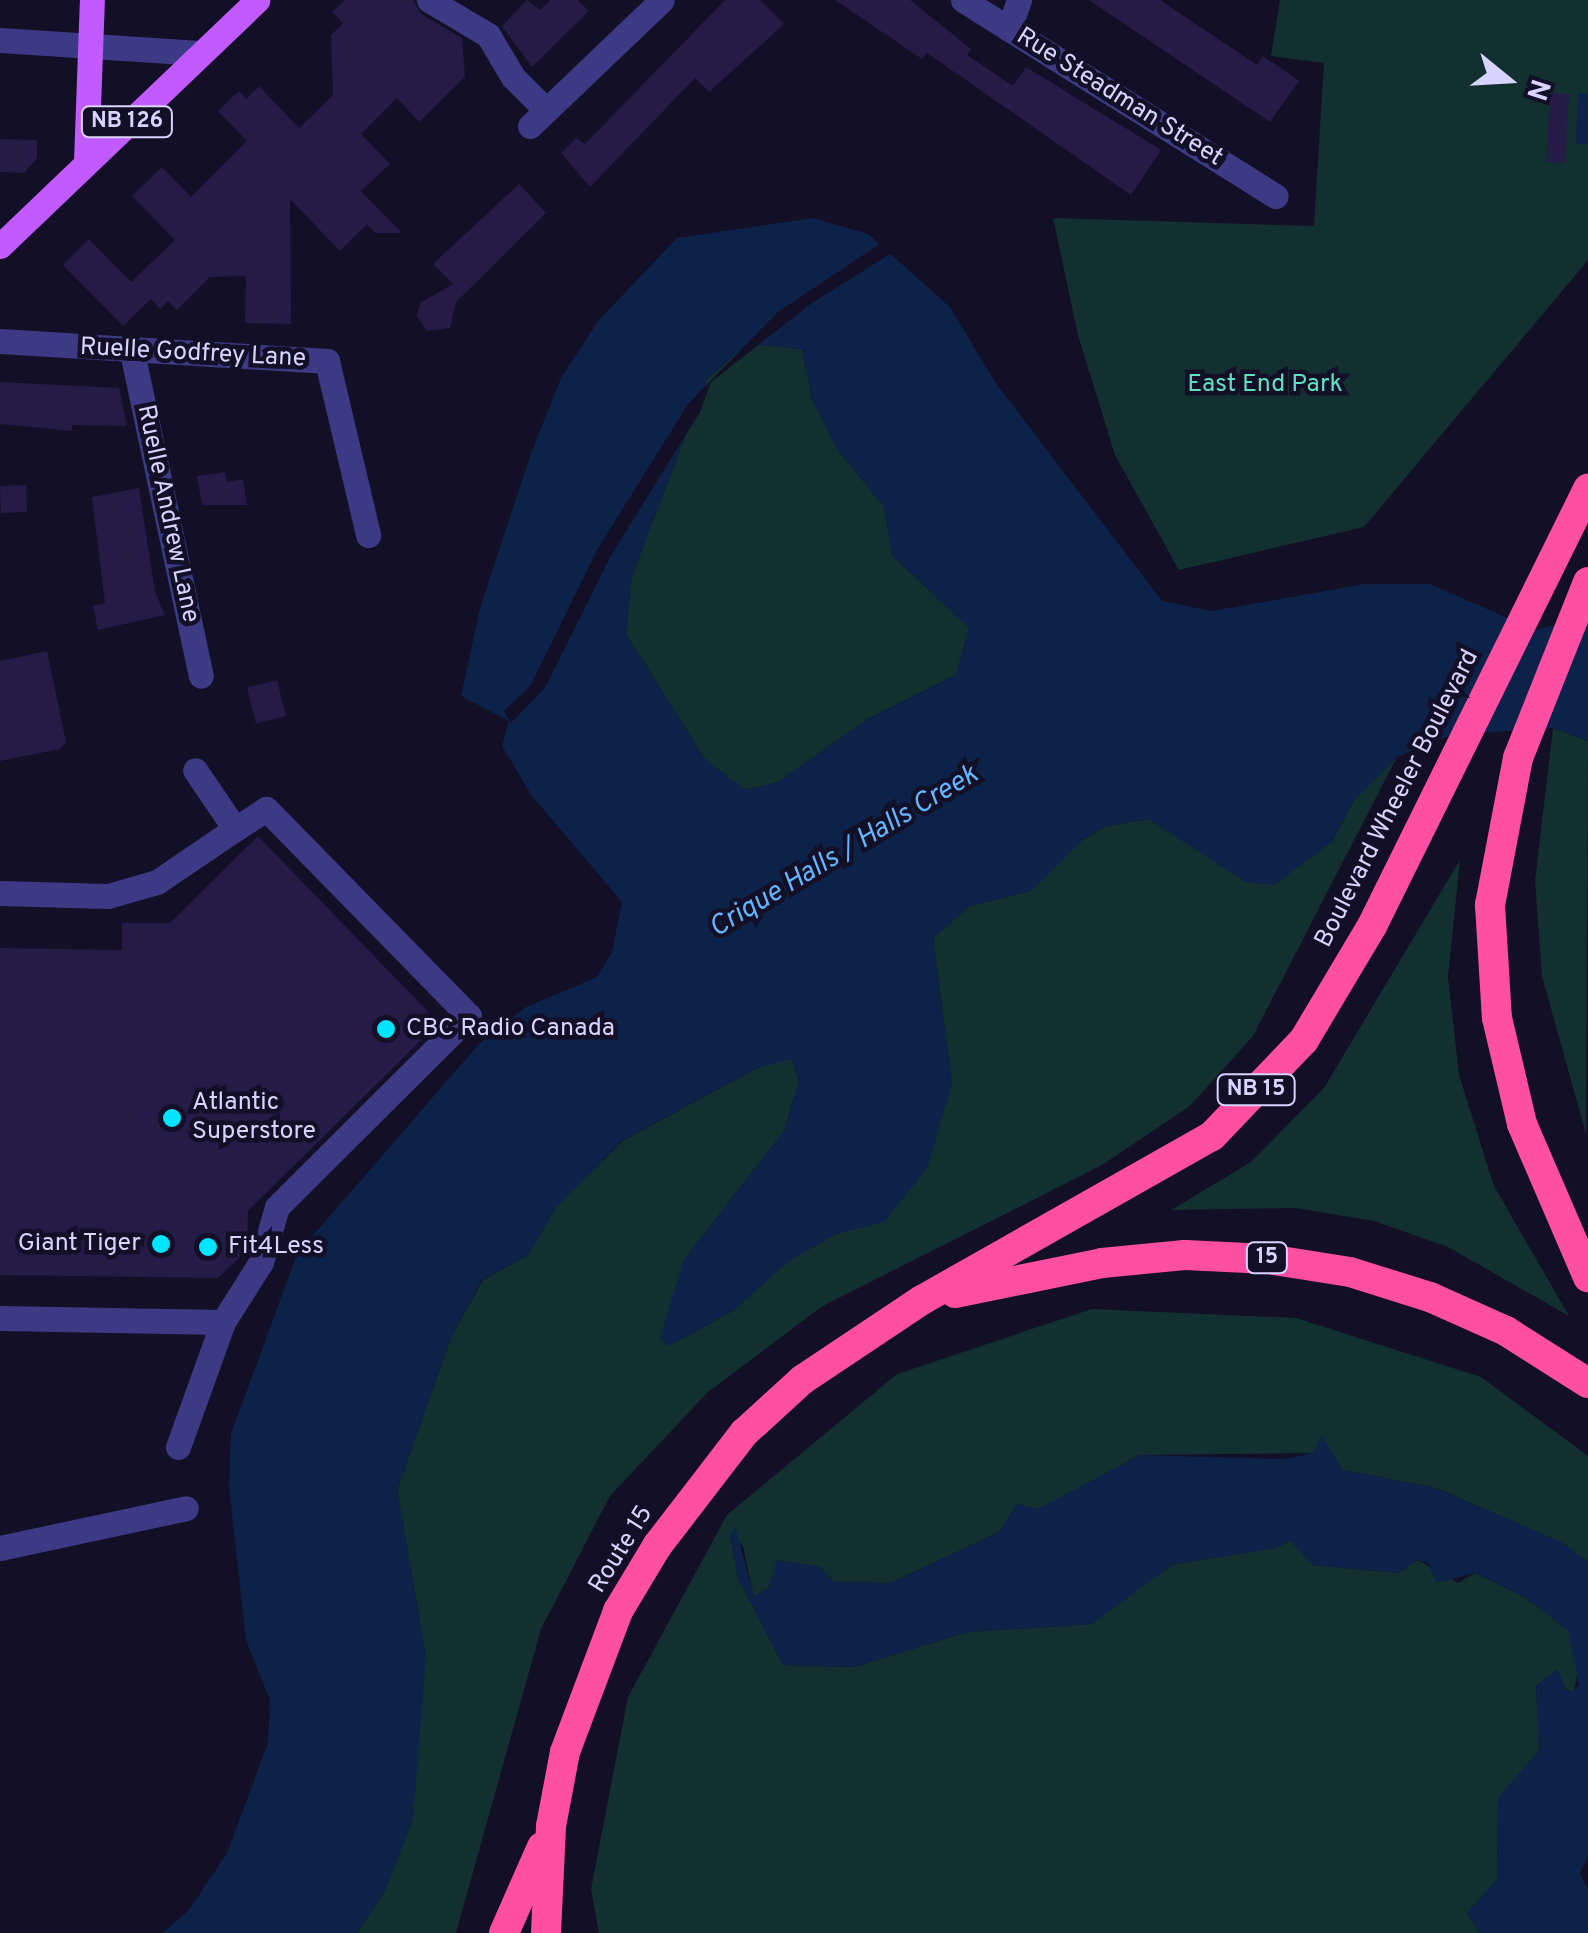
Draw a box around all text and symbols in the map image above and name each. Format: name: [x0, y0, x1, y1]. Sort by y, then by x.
street label: Rue Steadman Street: [1010, 22, 1228, 174]
north arrow: [1458, 30, 1558, 130]
text: N: [1516, 74, 1557, 104]
road number: NB 126: [80, 105, 174, 139]
street label: Ruelle Godfrey Lane: [79, 333, 307, 375]
park label: East End Park: [1187, 370, 1343, 400]
street label: Ruelle Andrew Lane: [129, 402, 205, 626]
street label: Boulevard Wheeler Boulevard: [1310, 645, 1486, 953]
water label: Crique Halls / Halls Creek: [703, 758, 985, 946]
place label: CBC Radio Canada: [406, 1014, 615, 1044]
marker: CBC Radio Canada: [375, 1018, 397, 1040]
road number: NB 15: [1216, 1073, 1296, 1107]
place label: Atlantic Superstore: [192, 1089, 316, 1148]
marker: Atlantic Superstore: [161, 1107, 183, 1129]
place label: Giant Tiger: [17, 1229, 141, 1259]
place label: Fit4Less: [228, 1232, 324, 1262]
marker: Giant Tiger: [150, 1233, 172, 1255]
marker: Fit4Less: [197, 1236, 219, 1258]
road number: 15: [1244, 1241, 1290, 1275]
street label: Route 15: [583, 1501, 661, 1599]

